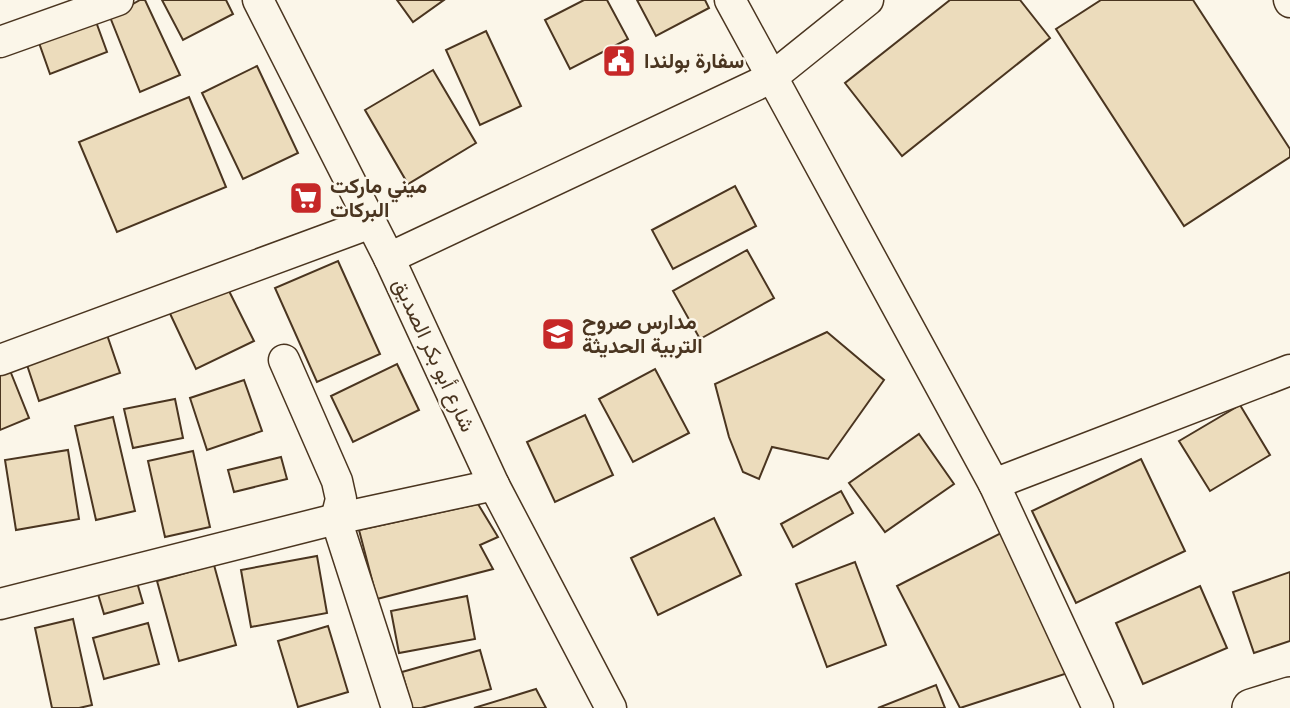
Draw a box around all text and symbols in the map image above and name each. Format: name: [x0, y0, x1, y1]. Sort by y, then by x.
public building icon: سفارة بولندا: [600, 42, 638, 80]
place label: سفارة بولندا: [644, 47, 744, 74]
place label: ميني ماركت البركات: [330, 172, 427, 223]
supermarket icon: ميني ماركت البركات: [287, 179, 325, 217]
street label: شارع أبو بكر الصديق: [386, 274, 482, 436]
place label: مدارس صروح التربية الحديثة: [582, 308, 703, 359]
school or university icon: مدارس صروح التربية الحديثة: [539, 315, 577, 353]

